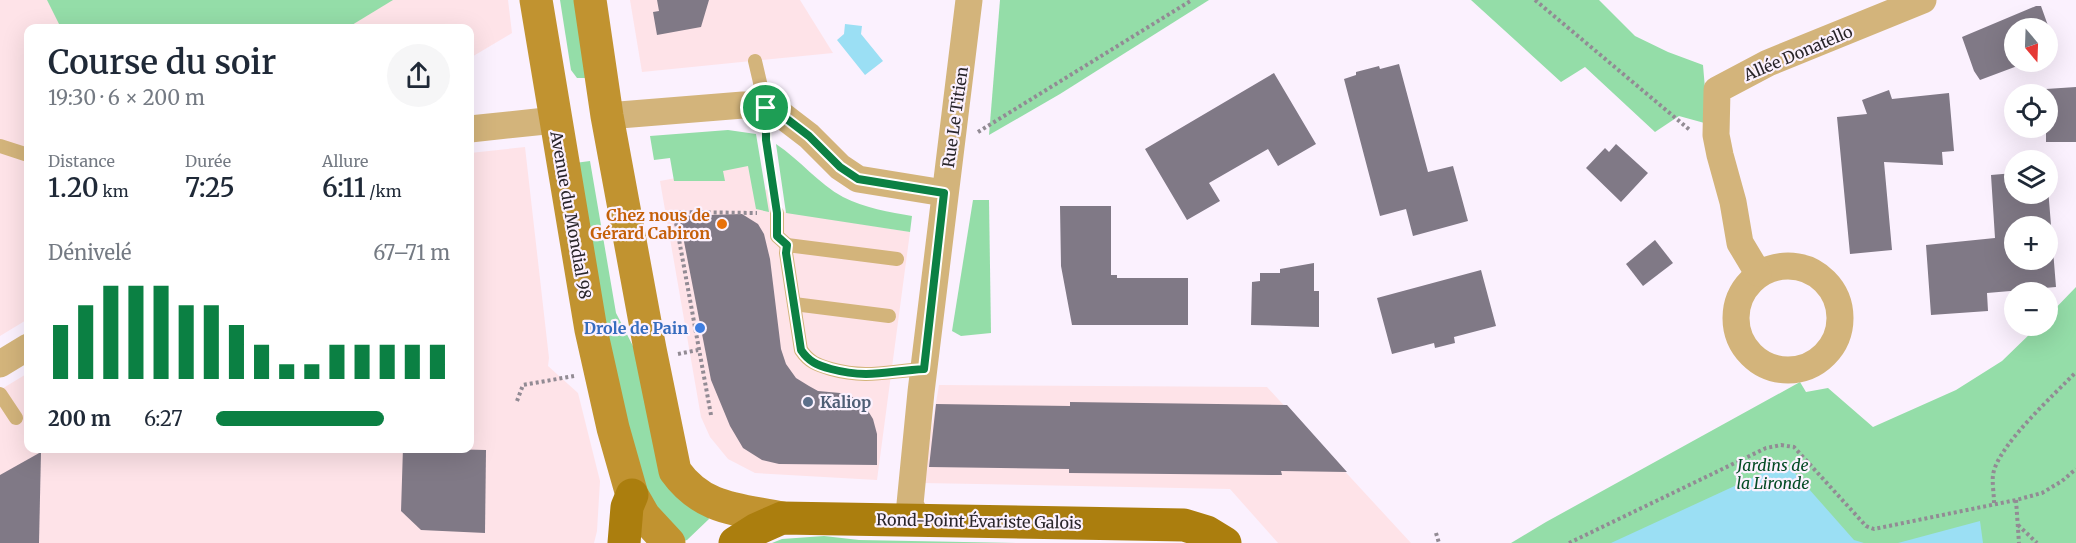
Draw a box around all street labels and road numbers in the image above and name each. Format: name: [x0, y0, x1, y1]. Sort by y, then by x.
street label: Allée Donatello: [1740, 21, 1855, 85]
street label: Rue Le Titien: [938, 65, 972, 169]
street label: Avenue du Mondial 98: [546, 128, 596, 301]
street label: Rond-Point Évariste Galois: [876, 509, 1082, 533]

